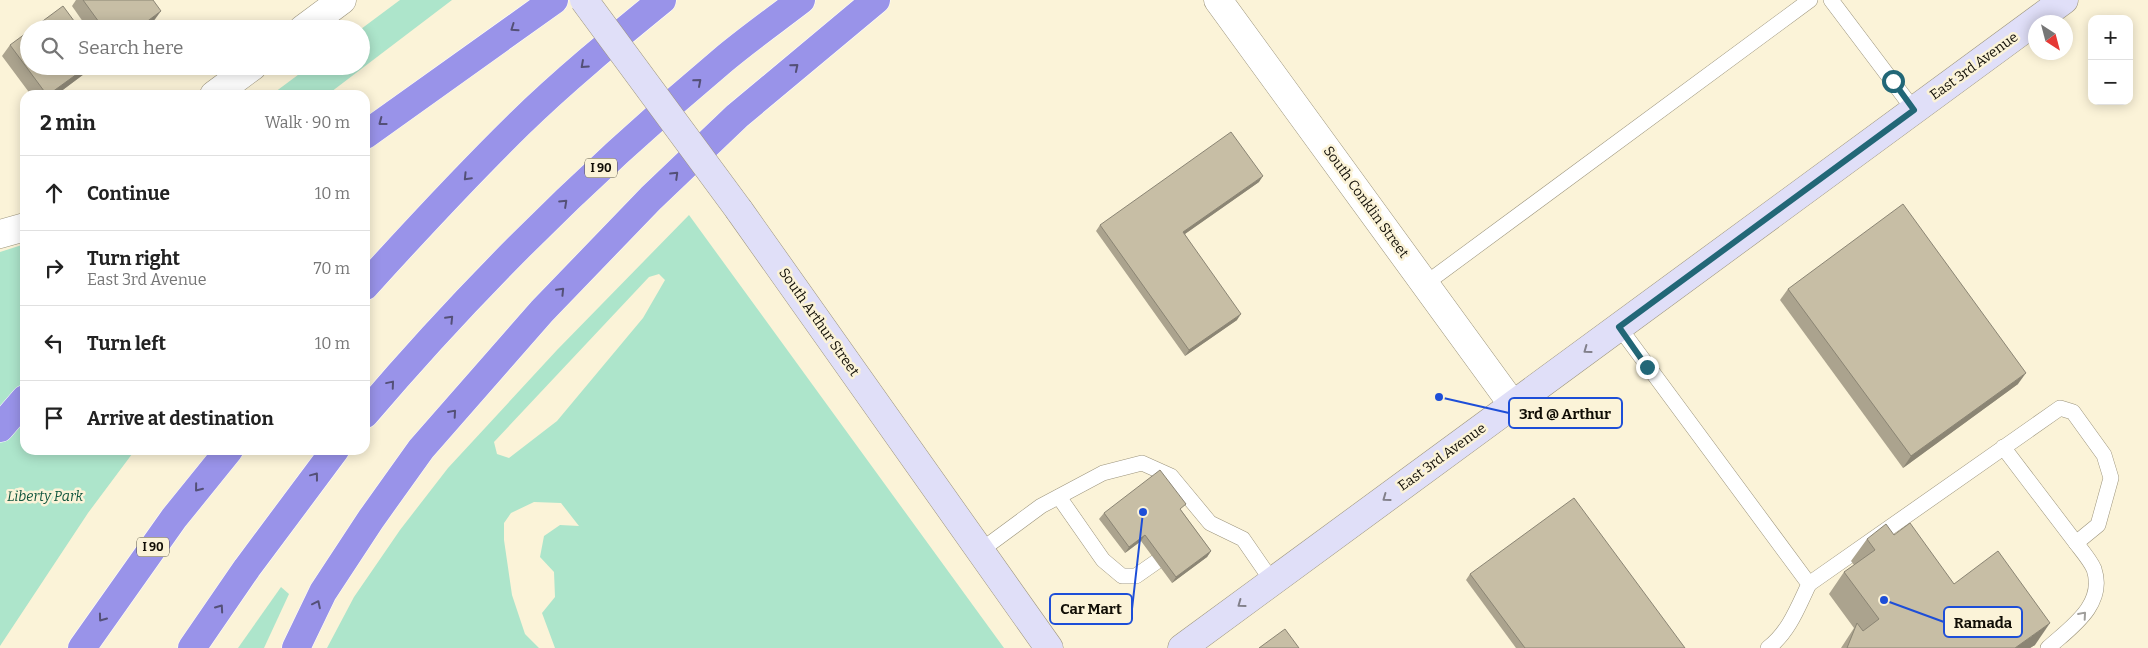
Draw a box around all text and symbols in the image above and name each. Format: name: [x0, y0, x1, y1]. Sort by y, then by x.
north arrow: [2028, 15, 2073, 60]
map controls: [2088, 15, 2133, 105]
button: +: [2088, 15, 2133, 60]
search box: [20, 20, 370, 75]
one-way arrow: [510, 22, 520, 31]
street label: East 3rd Avenue: [1927, 28, 2021, 104]
icon: search: [38, 34, 66, 62]
text: Search here: [78, 36, 183, 59]
one-way arrow: [581, 59, 590, 68]
button: −: [2088, 60, 2133, 105]
one-way arrow: [790, 63, 799, 72]
route start: [1882, 70, 1905, 93]
one-way arrow: [692, 79, 701, 88]
text: 2 min: [40, 110, 96, 136]
text: Walk · 90 m: [265, 113, 350, 132]
one-way arrow: [378, 116, 388, 125]
street label: South Conklin Street: [1320, 143, 1412, 261]
road number: I 90: [585, 158, 617, 178]
one-way arrow: [464, 172, 473, 181]
one-way arrow: [669, 172, 678, 181]
icon: ahead: [40, 179, 68, 207]
text: Continue: [87, 182, 170, 205]
text: 10 m: [315, 184, 350, 203]
one-way arrow: [559, 200, 568, 209]
text: Turn right: [87, 247, 180, 270]
icon: right: [40, 254, 68, 282]
text: 70 m: [314, 259, 350, 278]
street label: South Arthur Street: [775, 265, 863, 379]
text: East 3rd Avenue: [87, 270, 206, 289]
one-way arrow: [555, 288, 564, 297]
one-way arrow: [445, 315, 454, 324]
icon: left: [40, 329, 68, 357]
text: Turn left: [87, 332, 166, 355]
text: 10 m: [315, 334, 350, 353]
one-way arrow: [1584, 344, 1593, 353]
route end: [1636, 356, 1659, 379]
one-way arrow: [385, 381, 393, 390]
callout: 3rd @ Arthur: [1509, 398, 1622, 428]
icon: arrive: [40, 404, 68, 432]
text: 3rd @ Arthur: [1519, 405, 1611, 423]
text: Arrive at destination: [87, 407, 274, 430]
one-way arrow: [447, 409, 456, 418]
street label: East 3rd Avenue: [1395, 419, 1489, 495]
one-way arrow: [309, 472, 318, 482]
one-way arrow: [196, 482, 204, 491]
park label: Liberty Park: [7, 488, 83, 505]
one-way arrow: [1382, 492, 1392, 501]
road number: I 90: [137, 538, 169, 556]
callout: Car Mart: [1050, 594, 1132, 624]
one-way arrow: [1238, 599, 1247, 607]
text: Car Mart: [1060, 600, 1122, 618]
one-way arrow: [311, 601, 321, 610]
one-way arrow: [214, 604, 223, 614]
callout: Ramada: [1944, 607, 2022, 637]
one-way arrow: [2077, 611, 2086, 620]
one-way arrow: [99, 612, 107, 621]
text: Ramada: [1954, 614, 2013, 632]

